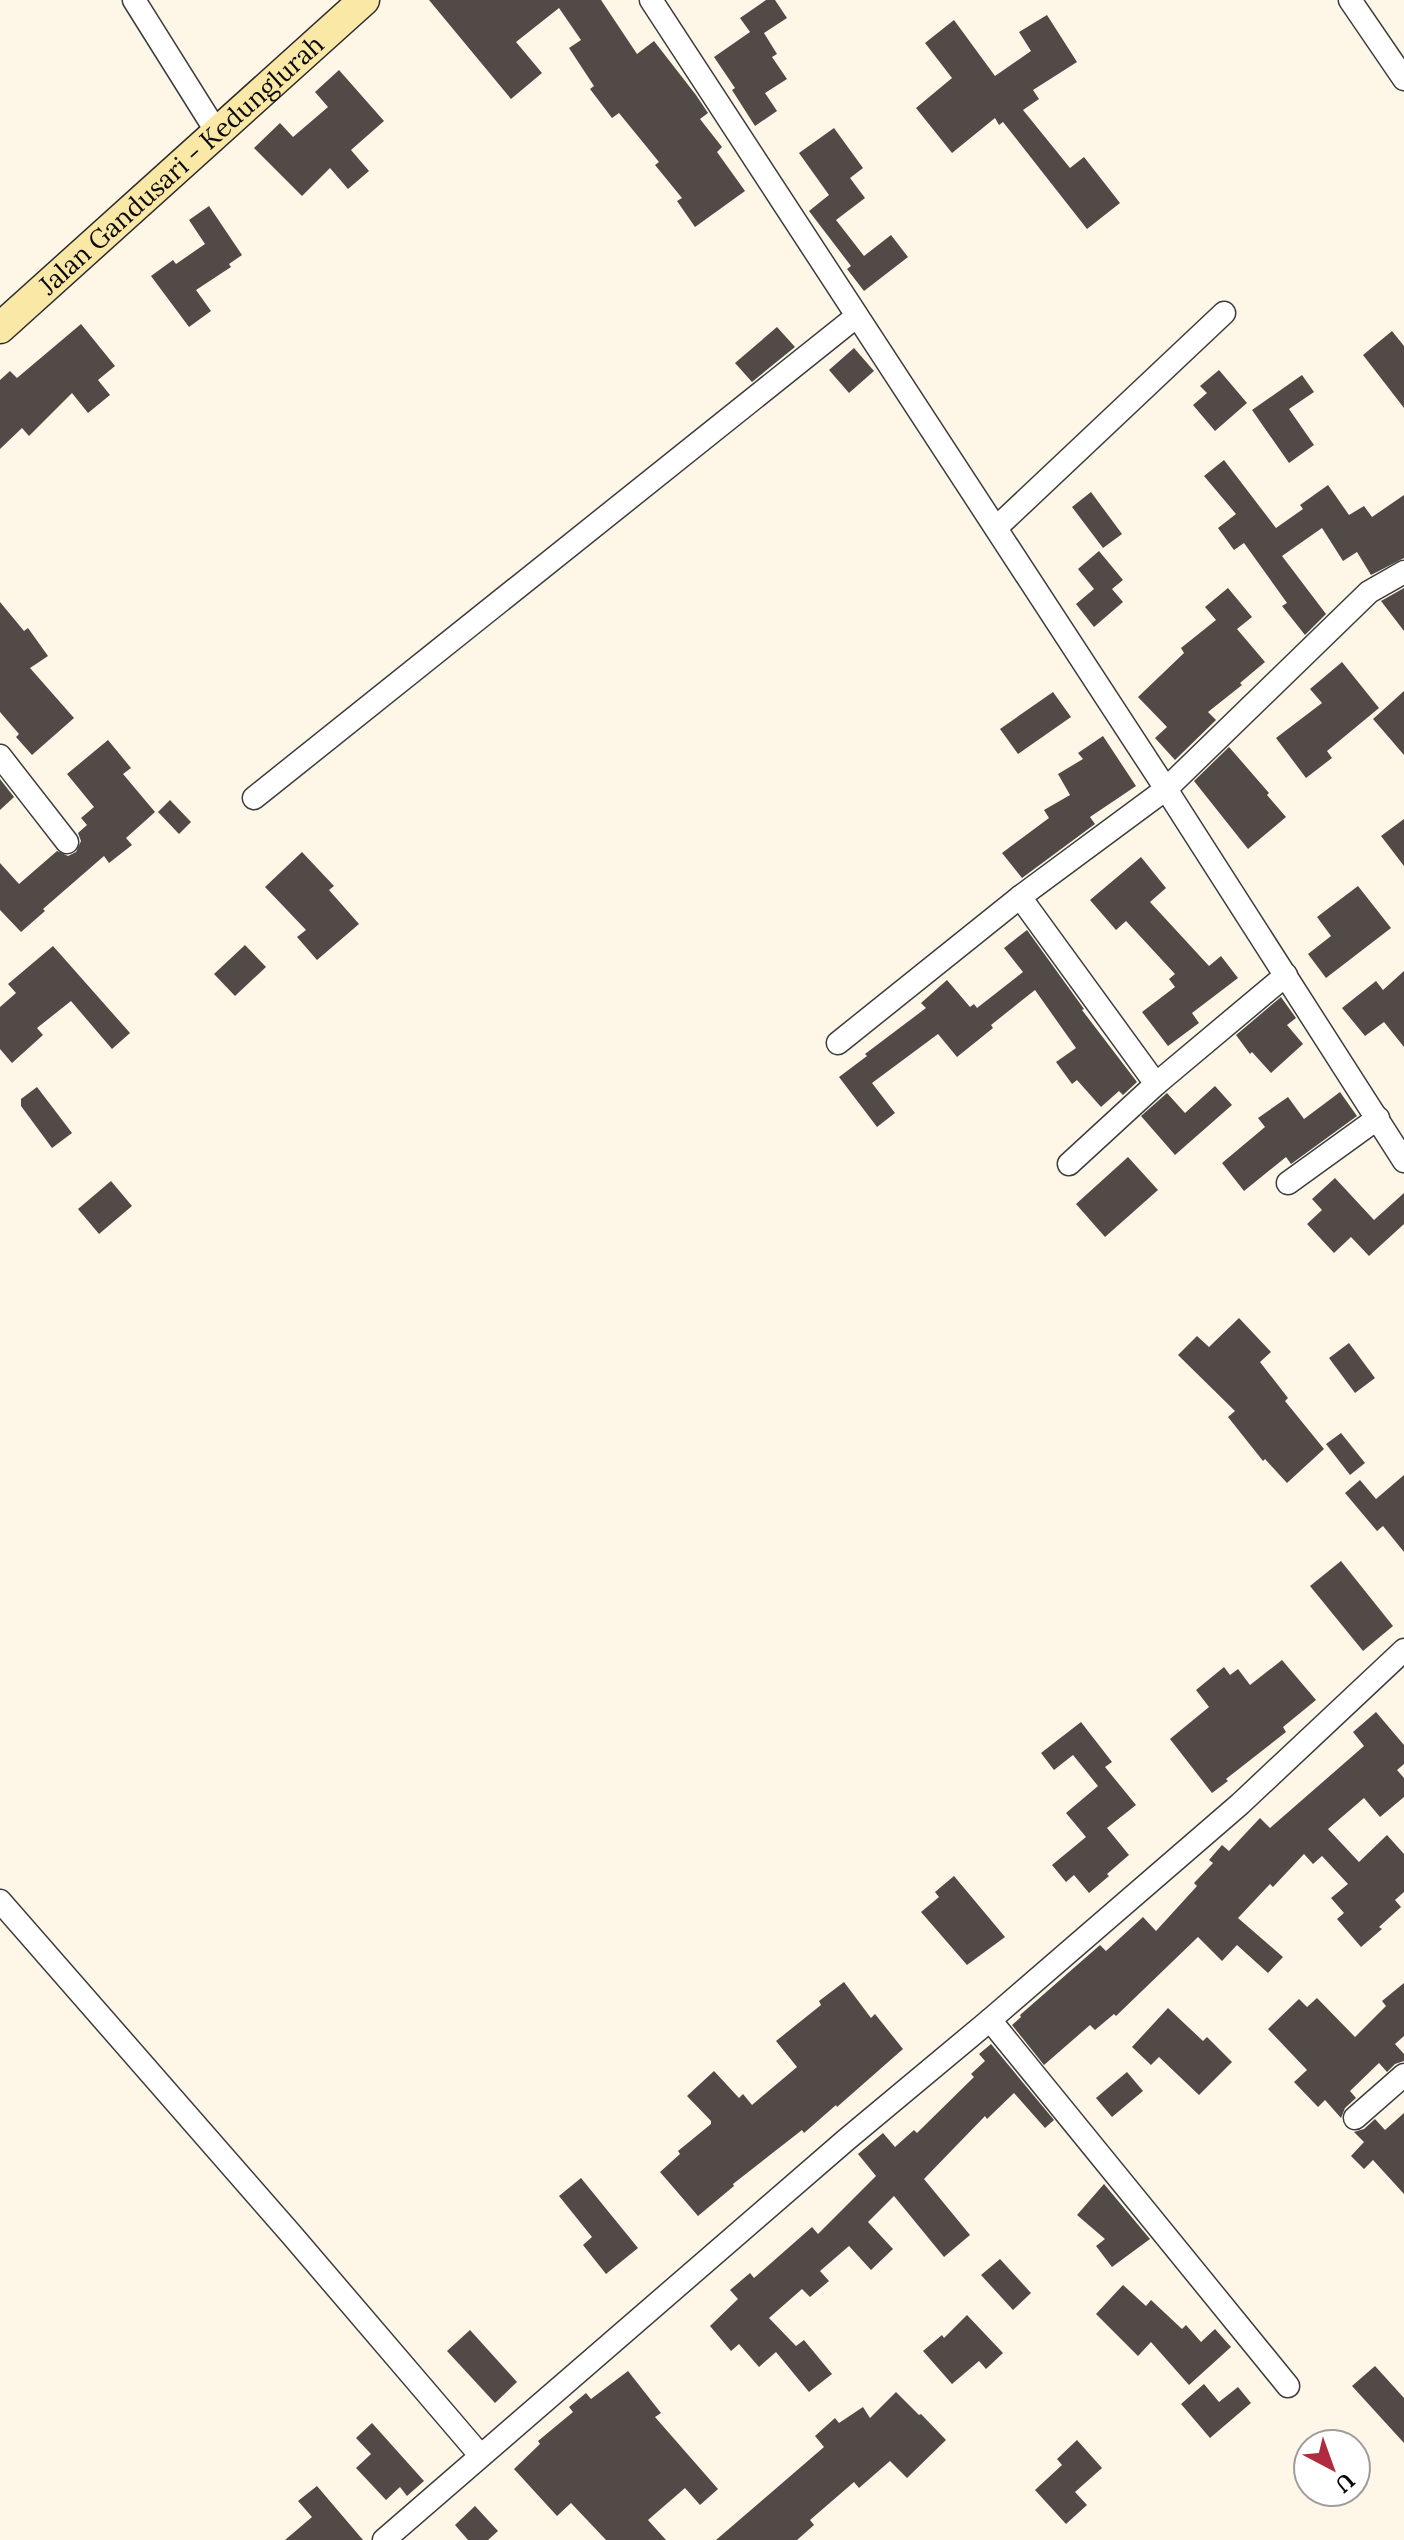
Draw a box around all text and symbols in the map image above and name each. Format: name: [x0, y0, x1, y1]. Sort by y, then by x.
street label: Jalan Gandusari - Kedunglurah: [31, 27, 330, 302]
north arrow: [1292, 2428, 1372, 2508]
text: U: [1329, 2467, 1361, 2499]

